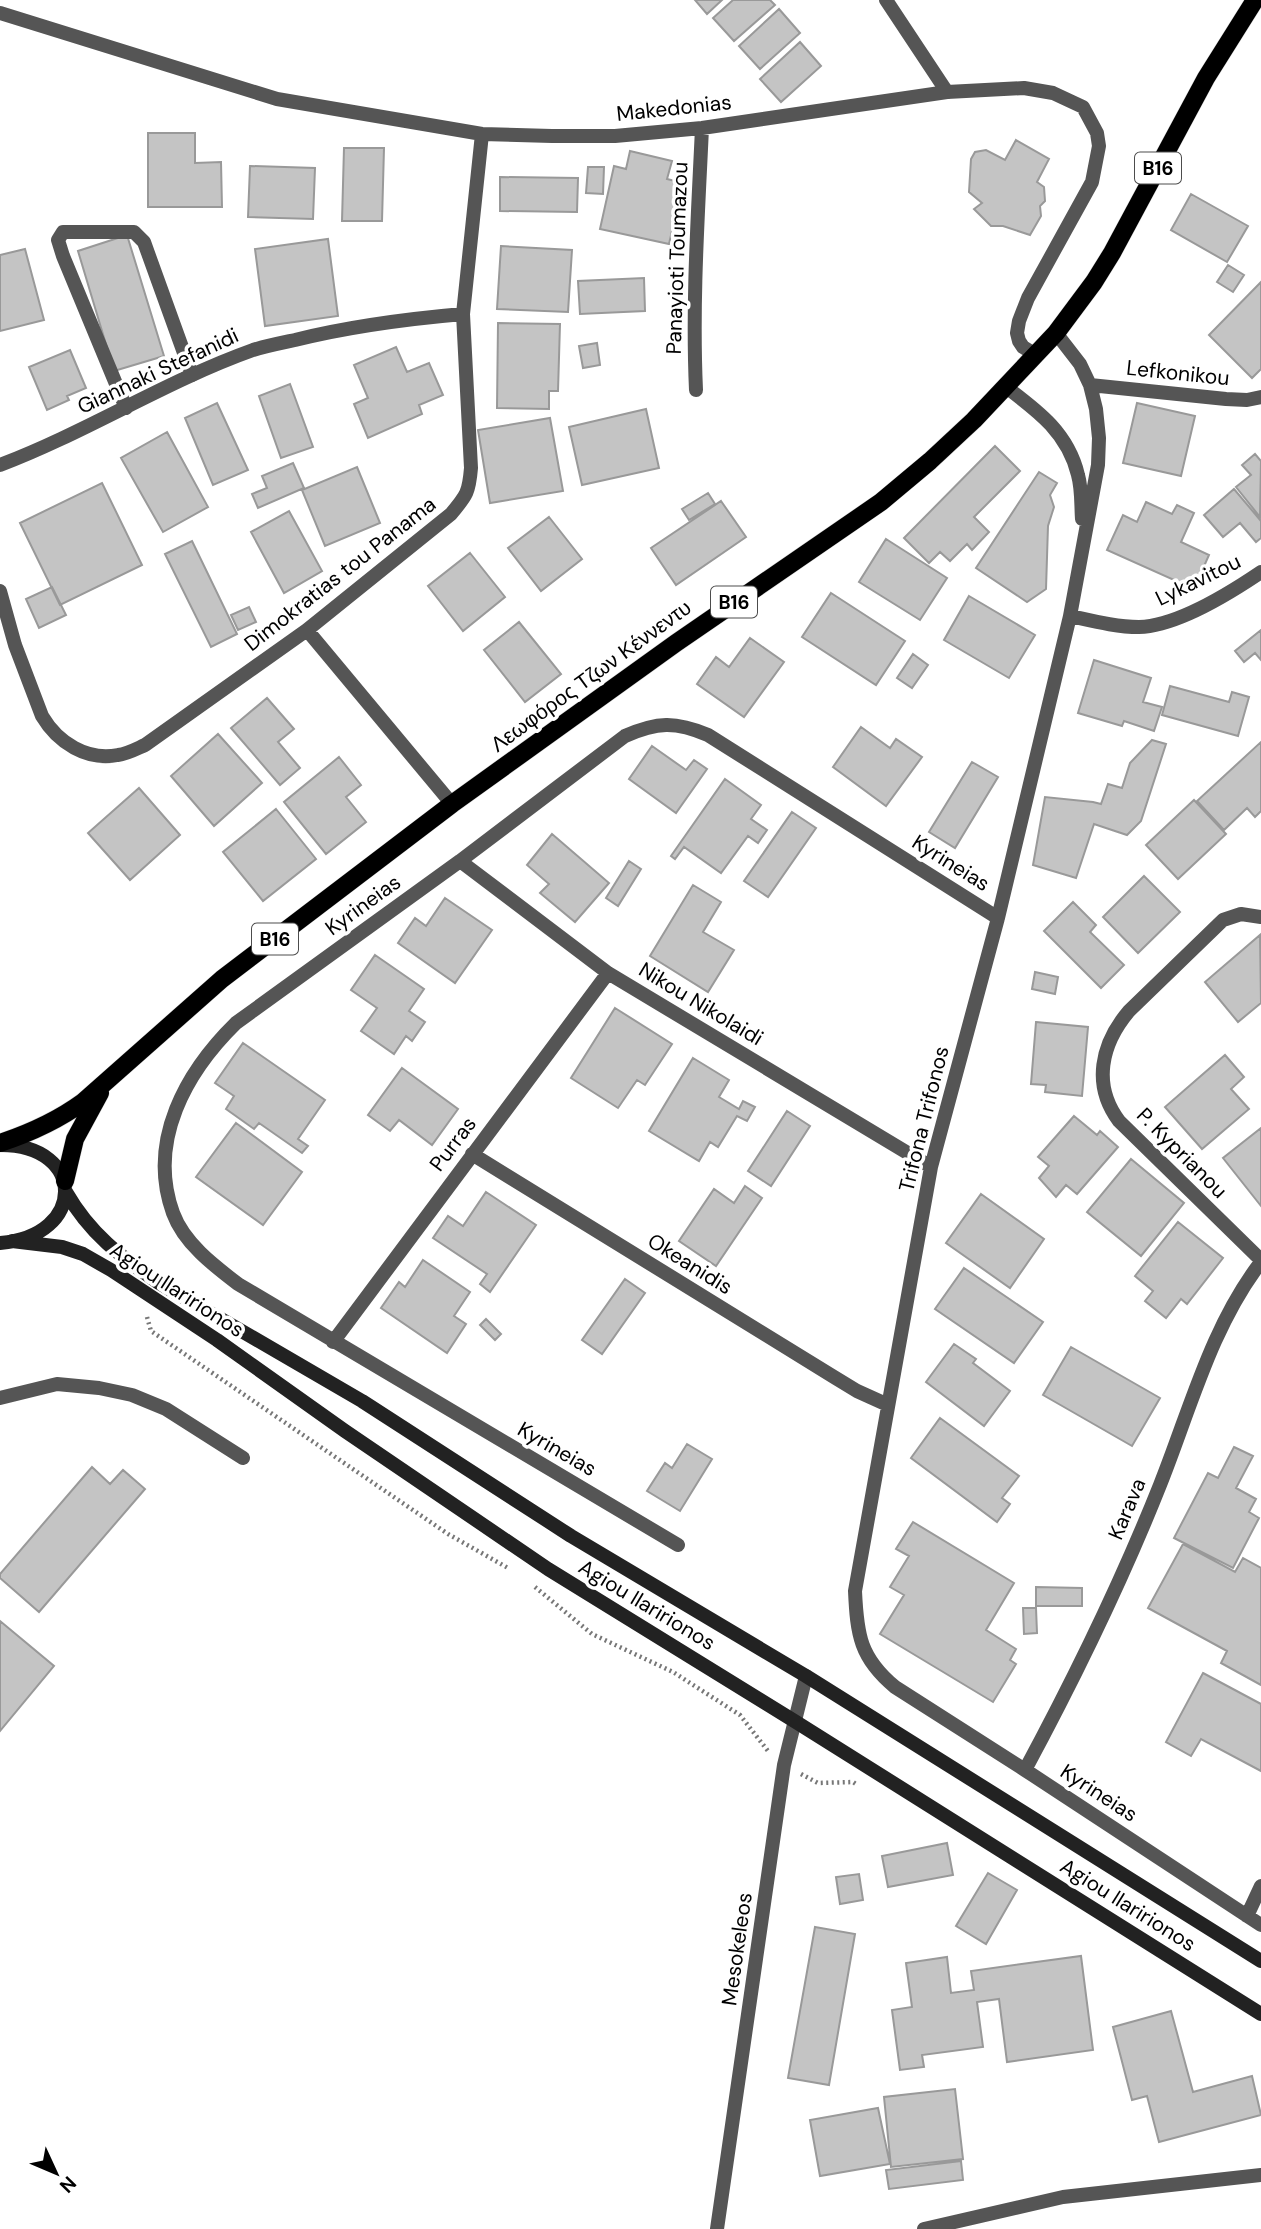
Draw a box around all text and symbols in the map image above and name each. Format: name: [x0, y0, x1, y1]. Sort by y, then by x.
street label: Makedonias: [615, 88, 733, 128]
road number: B16: [1135, 152, 1181, 184]
street label: Panayioti Toumazou: [660, 161, 694, 355]
street label: Giannaki Stefanidi: [73, 321, 243, 421]
street label: Lefkonikou: [1125, 354, 1231, 392]
street label: Dimokratias tou Panama: [239, 490, 441, 658]
street label: Lykavitou: [1151, 547, 1245, 613]
road number: B16: [711, 586, 757, 618]
street label: Λεωφόρος Τζων Κέννεντυ: [485, 594, 697, 758]
street label: Kyrineias: [907, 828, 995, 898]
street label: Kyrineias: [320, 868, 406, 942]
road number: B16: [252, 923, 298, 954]
street label: Nikou Nikolaidi: [634, 956, 768, 1052]
street label: Trifona Trifonos: [892, 1043, 956, 1195]
street label: P. Kyprianou: [1131, 1102, 1233, 1204]
street label: Purras: [423, 1111, 483, 1177]
street label: Okeanidis: [642, 1227, 738, 1301]
street label: Agiou Ilaririonos: [104, 1236, 250, 1344]
street label: Kyrineias: [512, 1415, 602, 1483]
street label: Karava: [1102, 1474, 1152, 1544]
street label: Agiou Ilaririonos: [573, 1553, 721, 1657]
street label: Kyrineias: [1055, 1758, 1143, 1828]
street label: Agiou Ilaririonos: [1055, 1852, 1201, 1958]
street label: Mesokeleos: [715, 1891, 759, 2007]
north arrow: [21, 2138, 91, 2208]
text: N: [54, 2171, 82, 2198]

